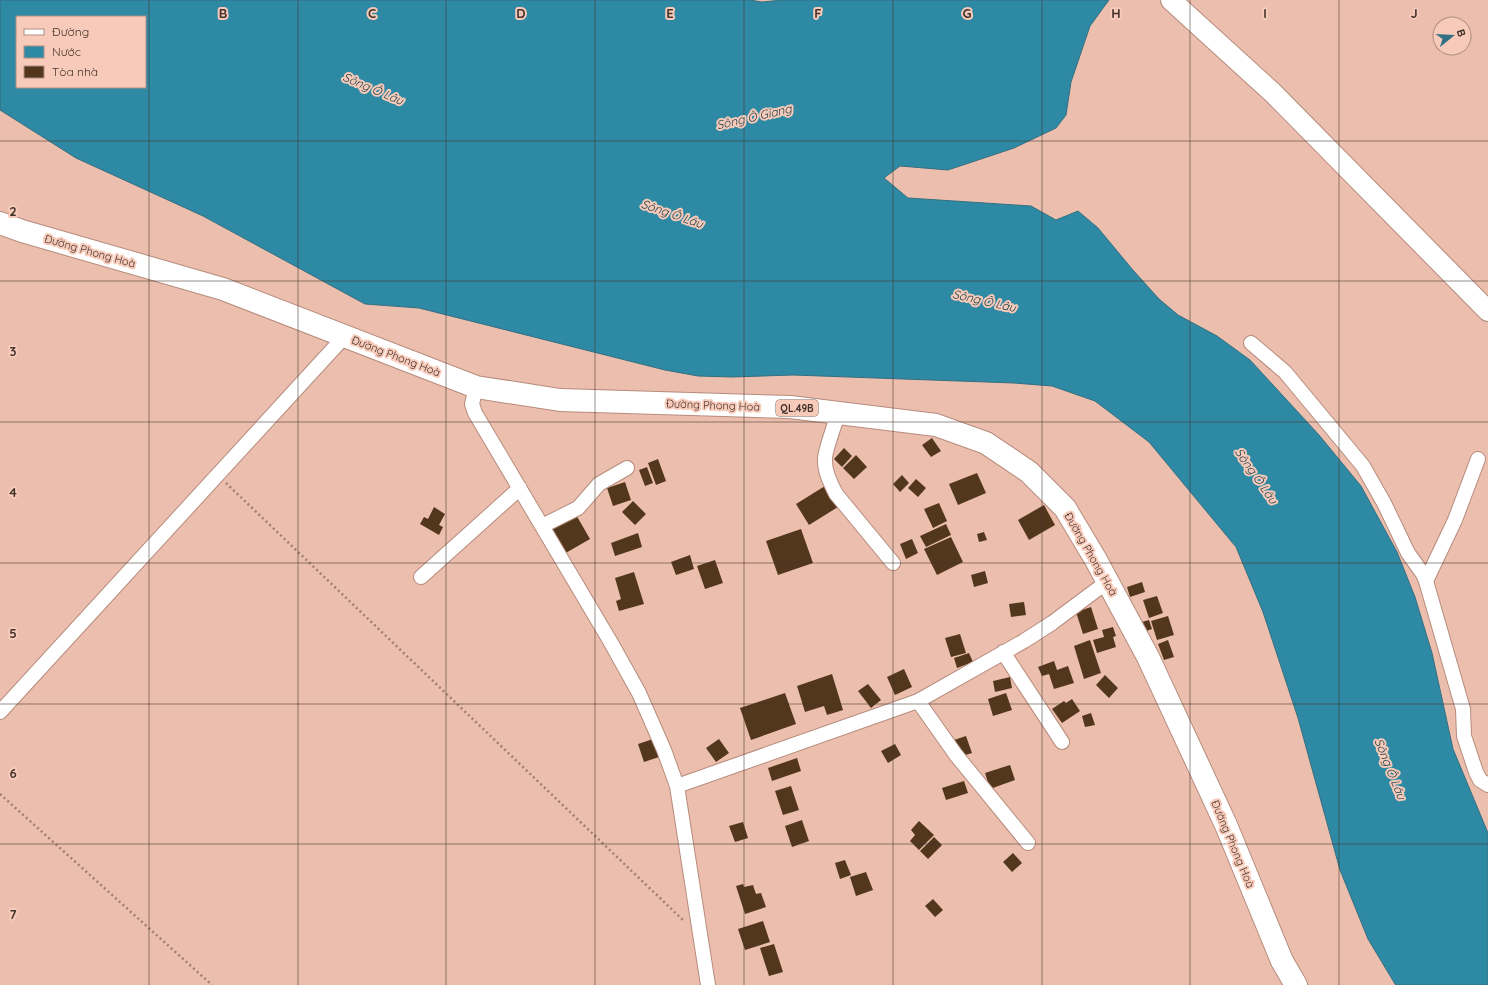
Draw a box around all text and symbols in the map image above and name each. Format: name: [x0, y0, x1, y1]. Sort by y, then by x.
text: B: [219, 5, 227, 21]
text: C: [368, 5, 376, 21]
text: D: [516, 5, 526, 21]
text: E: [666, 5, 674, 21]
text: F: [814, 5, 822, 21]
text: G: [962, 5, 972, 21]
text: H: [1111, 5, 1121, 21]
text: I: [1263, 5, 1267, 21]
text: J: [1410, 5, 1418, 21]
legend: [16, 16, 146, 88]
north arrow: [1432, 16, 1472, 56]
text: Đường: [52, 24, 89, 39]
text: B: [1454, 27, 1469, 39]
text: Nước: [52, 44, 81, 59]
text: Tòa nhà: [52, 64, 98, 79]
water label: Sông Ô Lâu: [341, 69, 407, 109]
water label: Sông Ô Giang: [715, 100, 794, 132]
water label: Sông Ô Lâu: [639, 196, 706, 232]
text: 2: [9, 203, 17, 219]
street label: Đường Phong Hoà: [43, 231, 137, 271]
water label: Sông Ô Lâu: [951, 286, 1018, 315]
street label: Đường Phong Hoà: [350, 333, 442, 379]
text: 3: [10, 343, 17, 359]
street label: Đường Phong Hoà: [666, 396, 760, 414]
road number: QL.49B: [776, 400, 818, 416]
water label: Sông Ô Lâu: [1232, 445, 1282, 507]
text: 4: [9, 484, 17, 500]
street label: Đường Phong Hoà: [1061, 510, 1121, 598]
text: 5: [9, 625, 17, 641]
water label: Sông Ô Lâu: [1371, 736, 1410, 803]
text: 6: [9, 765, 17, 781]
street label: Đường Phong Hoà: [1208, 798, 1258, 890]
text: 7: [9, 906, 17, 922]

